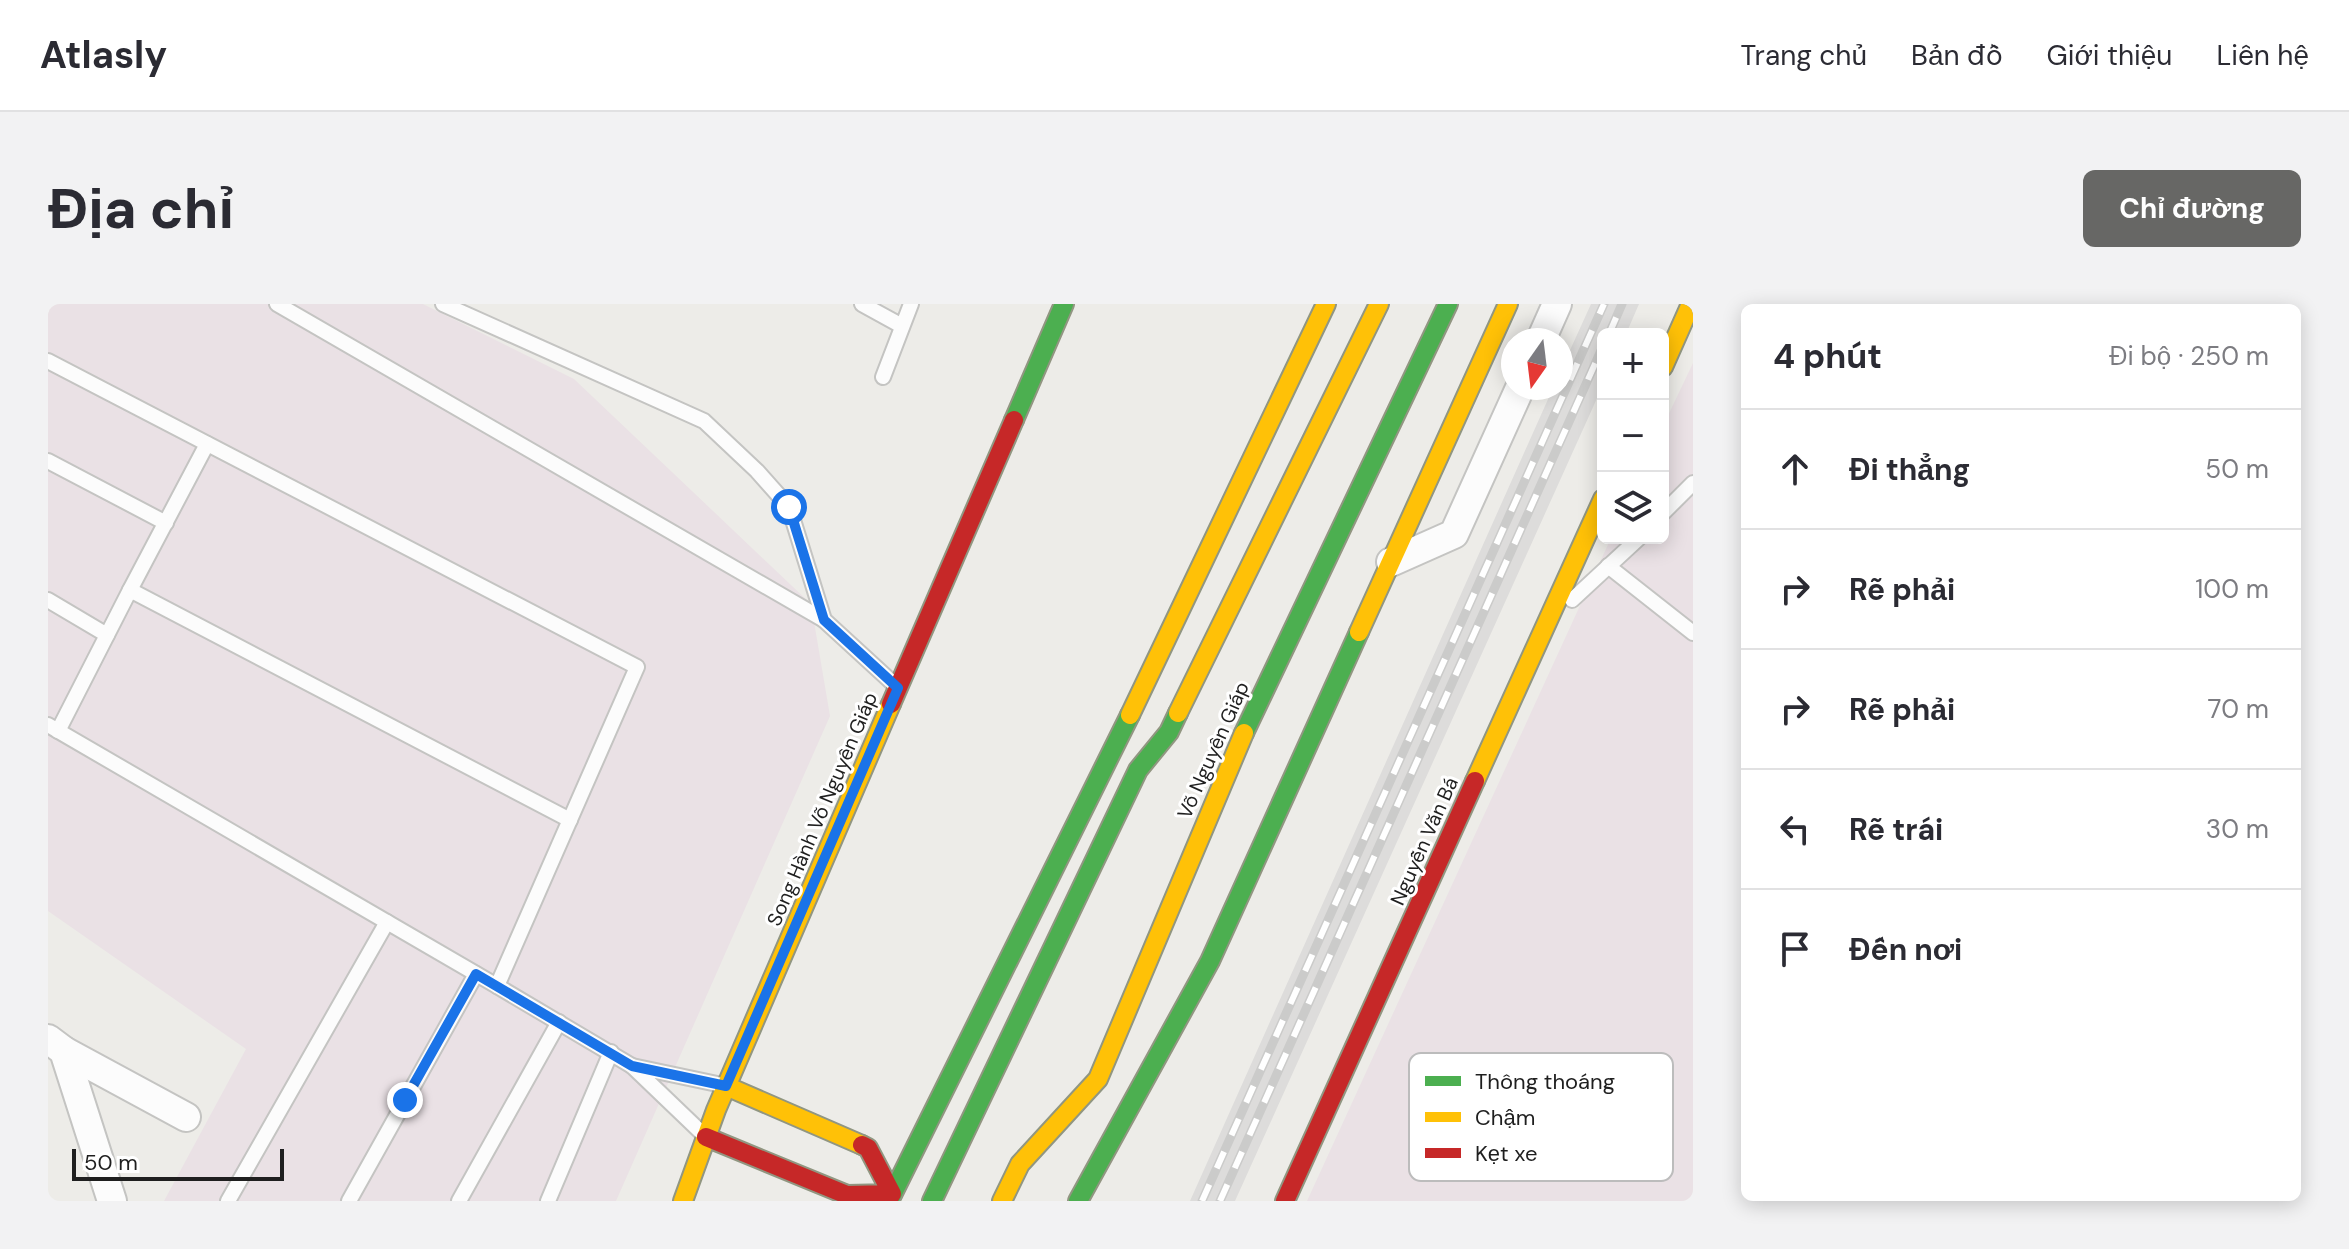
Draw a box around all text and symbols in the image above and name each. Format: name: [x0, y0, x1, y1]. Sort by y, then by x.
text: Atlasly: [40, 30, 167, 80]
text: Trang chủ: [1741, 37, 1867, 74]
text: Bản đồ: [1911, 37, 2003, 74]
text: Giới thiệu: [2047, 37, 2172, 74]
text: Liên hệ: [2216, 37, 2309, 74]
button: Chỉ đường: [2083, 170, 2301, 247]
text: Địa chỉ: [48, 172, 234, 245]
north arrow: [1501, 328, 1573, 400]
map controls: [1597, 328, 1669, 544]
button: +: [1597, 328, 1669, 400]
text: 4 phút: [1773, 334, 1882, 379]
text: Đi bộ · 250 m: [2109, 339, 2269, 373]
button: −: [1597, 400, 1669, 472]
icon: ahead: [1773, 447, 1817, 491]
text: Đi thẳng: [1849, 450, 1970, 489]
text: 50 m: [2205, 452, 2269, 486]
button: layers: [1597, 472, 1669, 544]
route start: [771, 489, 807, 525]
icon: right: [1773, 567, 1817, 611]
text: Rẽ phải: [1849, 570, 1955, 609]
text: 100 m: [2195, 572, 2269, 606]
street label: Võ Nguyên Giáp: [1171, 677, 1255, 823]
icon: right: [1773, 687, 1817, 731]
street label: Song Hành Võ Nguyên Giáp: [761, 688, 883, 930]
text: Rẽ phải: [1849, 690, 1955, 729]
text: 70 m: [2208, 692, 2269, 726]
street label: Nguyễn Văn Bá: [1384, 773, 1464, 909]
icon: left: [1773, 807, 1817, 851]
text: Rẽ trái: [1849, 810, 1943, 849]
text: 30 m: [2206, 812, 2269, 846]
icon: arrive: [1773, 927, 1817, 971]
text: Đến nơi: [1849, 930, 1962, 969]
legend: [1409, 1053, 1673, 1181]
text: Thông thoáng: [1475, 1067, 1615, 1096]
route end: [387, 1082, 423, 1118]
text: Chậm: [1475, 1103, 1535, 1132]
text: Kẹt xe: [1475, 1139, 1538, 1168]
scale bar: [72, 1145, 284, 1181]
text: 50 m: [84, 1148, 138, 1177]

